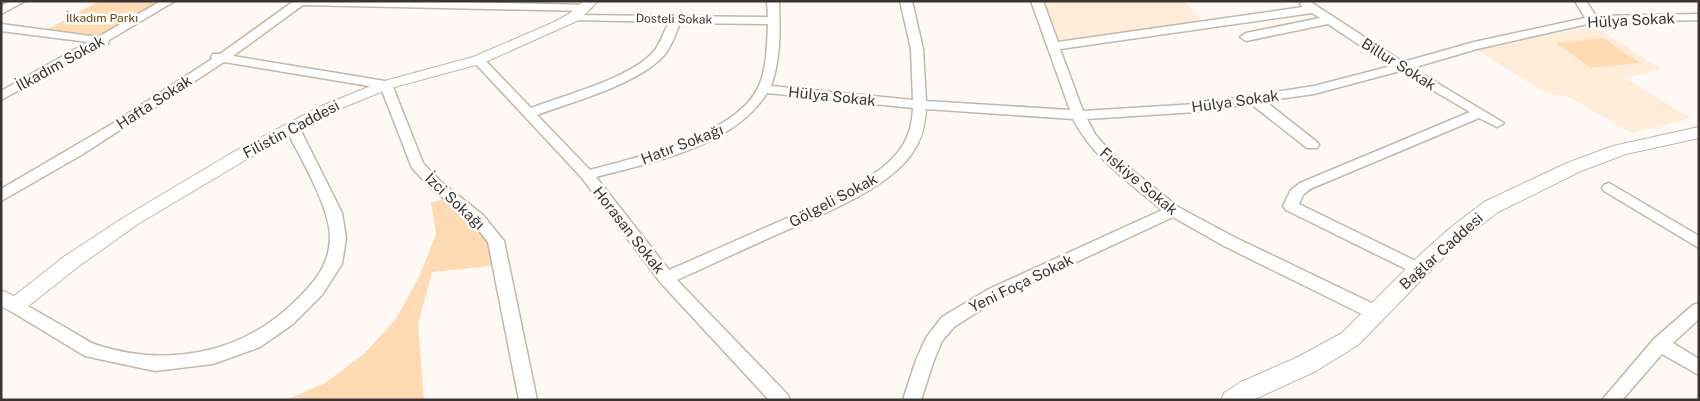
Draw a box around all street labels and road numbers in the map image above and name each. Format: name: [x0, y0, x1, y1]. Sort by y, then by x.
street label: Hülya Sokak: [1587, 9, 1675, 31]
street label: Dosteli Sokak: [636, 11, 713, 27]
street label: İlkadım Sokak: [12, 31, 107, 94]
street label: Billur Sokak: [1359, 34, 1439, 94]
street label: Hafta Sokak: [113, 71, 195, 133]
street label: Hülya Sokak: [787, 83, 877, 109]
street label: Hülya Sokak: [1190, 86, 1280, 116]
street label: Filistin Caddesi: [240, 97, 342, 161]
street label: Hatır Sokağı: [639, 121, 725, 167]
street label: Fıskiye Sokak: [1097, 144, 1181, 218]
street label: İzci Sokağı: [422, 169, 489, 233]
street label: Gölgeli Sokak: [786, 170, 880, 230]
street label: Horasan Sokak: [590, 183, 668, 277]
street label: Bağlar Caddesi: [1396, 209, 1486, 293]
street label: Yeni Foça Sokak: [966, 251, 1076, 315]

